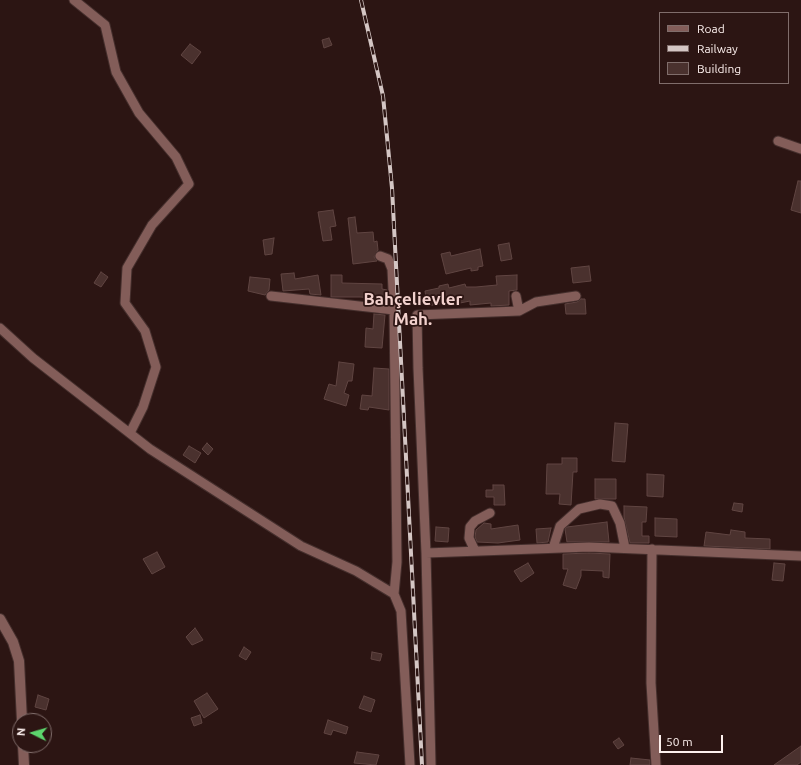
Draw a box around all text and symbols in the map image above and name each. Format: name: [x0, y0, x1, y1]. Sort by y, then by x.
legend: [659, 12, 789, 84]
text: Road: [697, 22, 725, 35]
text: Railway: [697, 42, 738, 55]
text: Building: [697, 62, 741, 75]
district label: Bahçelievler Mah.: [364, 289, 462, 329]
north arrow: [12, 713, 52, 753]
text: N: [15, 727, 27, 737]
scale bar: [661, 727, 725, 753]
text: 50 m: [666, 735, 693, 748]

